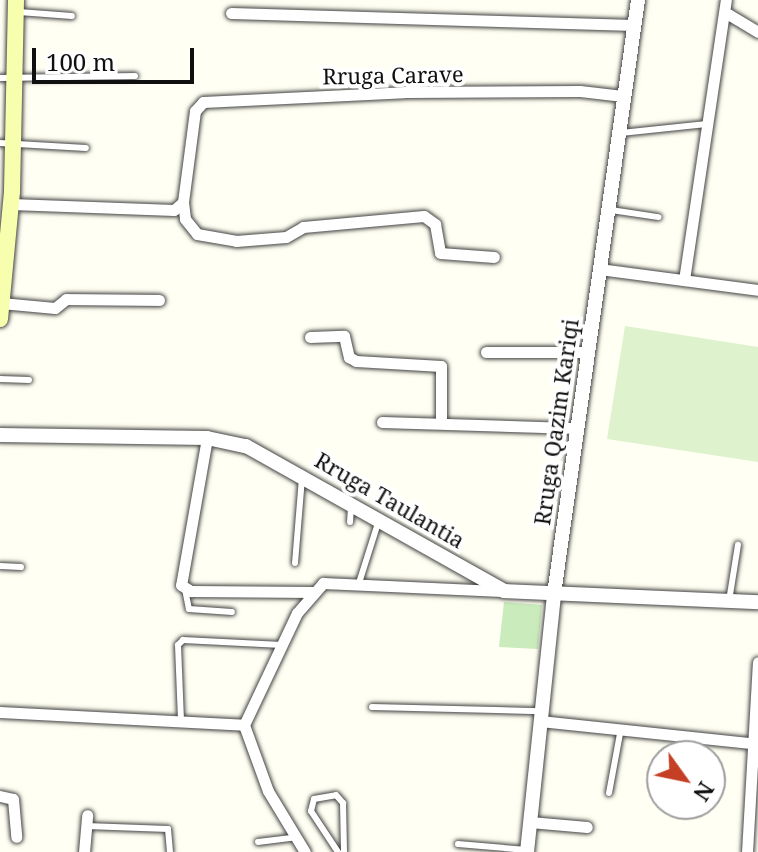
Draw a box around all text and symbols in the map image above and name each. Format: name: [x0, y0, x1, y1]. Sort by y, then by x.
scale bar: [36, 32, 198, 82]
text: 100 m: [46, 45, 115, 78]
street label: Rruga Carave: [322, 61, 464, 89]
street label: Rruga Qazim Kariqi: [528, 317, 584, 527]
street label: Rruga Taulantia: [310, 446, 470, 554]
north arrow: [646, 740, 726, 820]
text: N: [687, 777, 722, 807]

